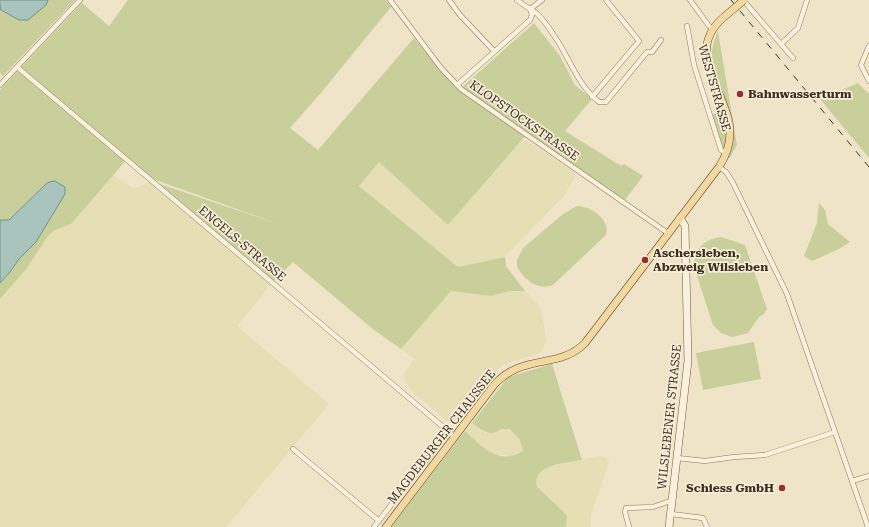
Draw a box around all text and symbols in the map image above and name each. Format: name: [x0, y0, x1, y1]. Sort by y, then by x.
street label: WESTSTRASSE: [695, 43, 733, 133]
street label: KLOPSTOCKSTRASSE: [466, 78, 582, 164]
place label: Bahnwasserturm: [748, 87, 852, 101]
marker: Bahnwasserturm: [735, 89, 745, 99]
street label: ENGELS-STRASSE: [195, 203, 289, 285]
place label: Aschersleben, Abzweig Wilsleben: [653, 246, 768, 274]
marker: Aschersleben, Abzweig Wilsleben: [640, 255, 650, 265]
street label: WILSLEBENER STRASSE: [655, 344, 685, 490]
street label: MAGDEBURGER CHAUSSEE: [385, 367, 499, 507]
place label: Schiess GmbH: [686, 481, 774, 495]
marker: Schiess GmbH: [777, 483, 787, 493]

